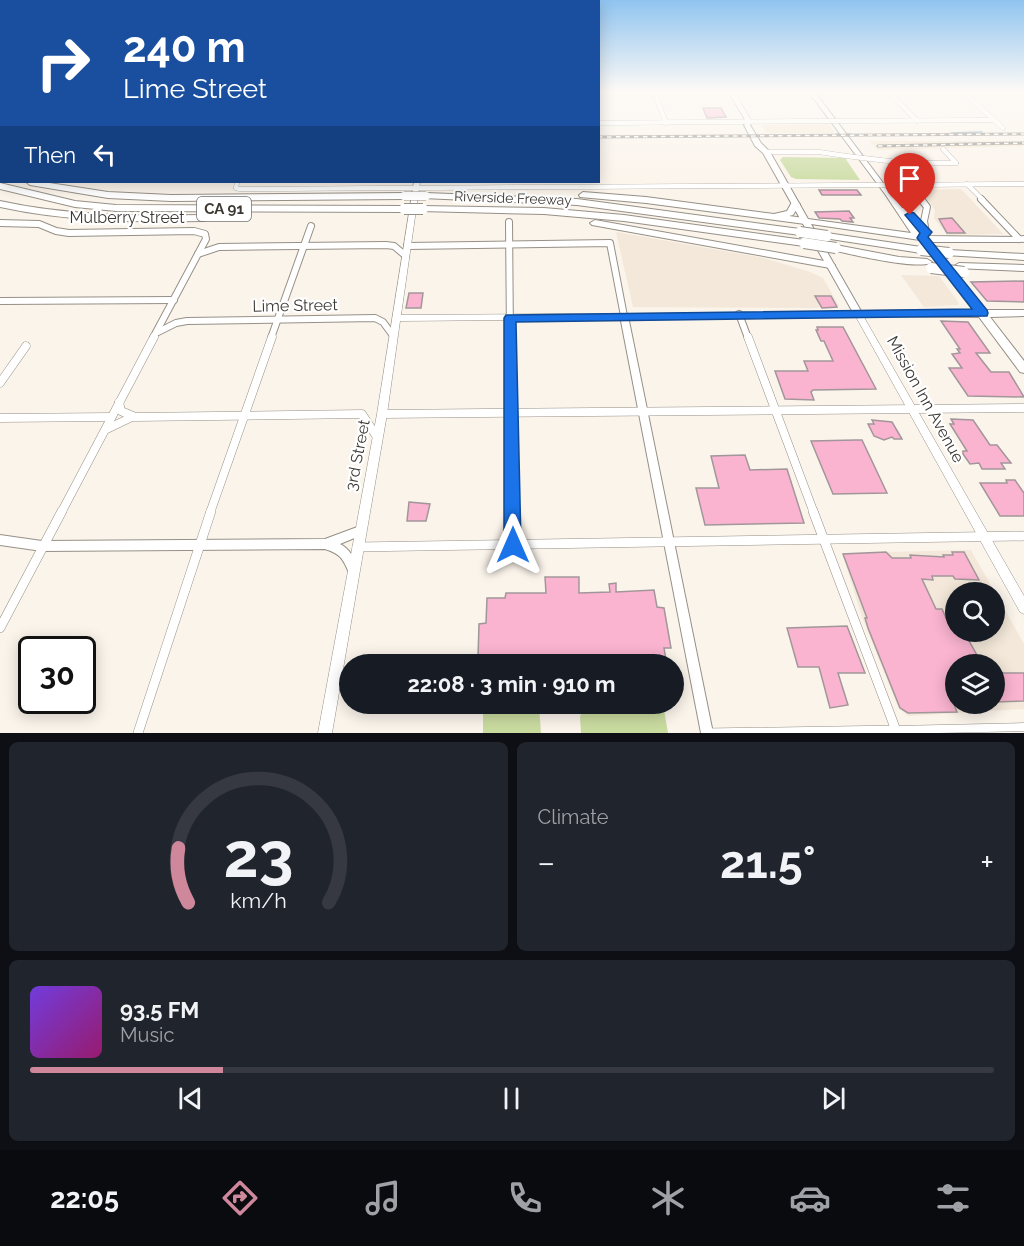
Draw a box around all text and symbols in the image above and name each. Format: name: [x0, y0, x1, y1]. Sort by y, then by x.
text: 240 m: [123, 23, 246, 72]
icon: right: [24, 24, 102, 102]
text: Lime Street: [123, 73, 267, 104]
icon: left: [88, 138, 121, 171]
text: Then: [24, 142, 76, 168]
pin: [884, 153, 935, 215]
icon: arrive: [893, 162, 926, 195]
street label: Riverside Freeway: [454, 188, 572, 208]
road number: CA 91: [197, 197, 251, 221]
street label: Mulberry Street: [69, 208, 185, 227]
street label: Lime Street: [252, 295, 338, 316]
street label: Mission Inn Avenue: [883, 333, 968, 466]
street label: 3rd Street: [341, 417, 374, 492]
position arrow: [481, 513, 545, 577]
map controls: [945, 582, 1005, 714]
button: search: [945, 582, 1005, 642]
speed limit sign: 30: [18, 636, 96, 714]
button: layers: [945, 654, 1005, 714]
text: 22:08 · 3 min · 910 m: [407, 671, 616, 697]
text: Climate: [538, 805, 609, 829]
text: 23: [223, 818, 293, 892]
text: 21.5°: [720, 836, 816, 889]
text: −: [538, 843, 555, 882]
text: +: [980, 843, 994, 882]
text: km/h: [230, 889, 287, 914]
text: 93.5 FM: [120, 997, 199, 1023]
text: Music: [120, 1023, 174, 1047]
icon: previous: [174, 1082, 207, 1115]
icon: pause: [495, 1082, 528, 1115]
icon: next: [817, 1082, 850, 1115]
icon: directions: [219, 1177, 261, 1219]
icon: music: [362, 1177, 404, 1219]
icon: phone: [504, 1177, 546, 1219]
icon: climate: [647, 1177, 689, 1219]
icon: car: [789, 1177, 831, 1219]
icon: filters: [932, 1177, 974, 1219]
text: 22:05: [50, 1183, 119, 1214]

